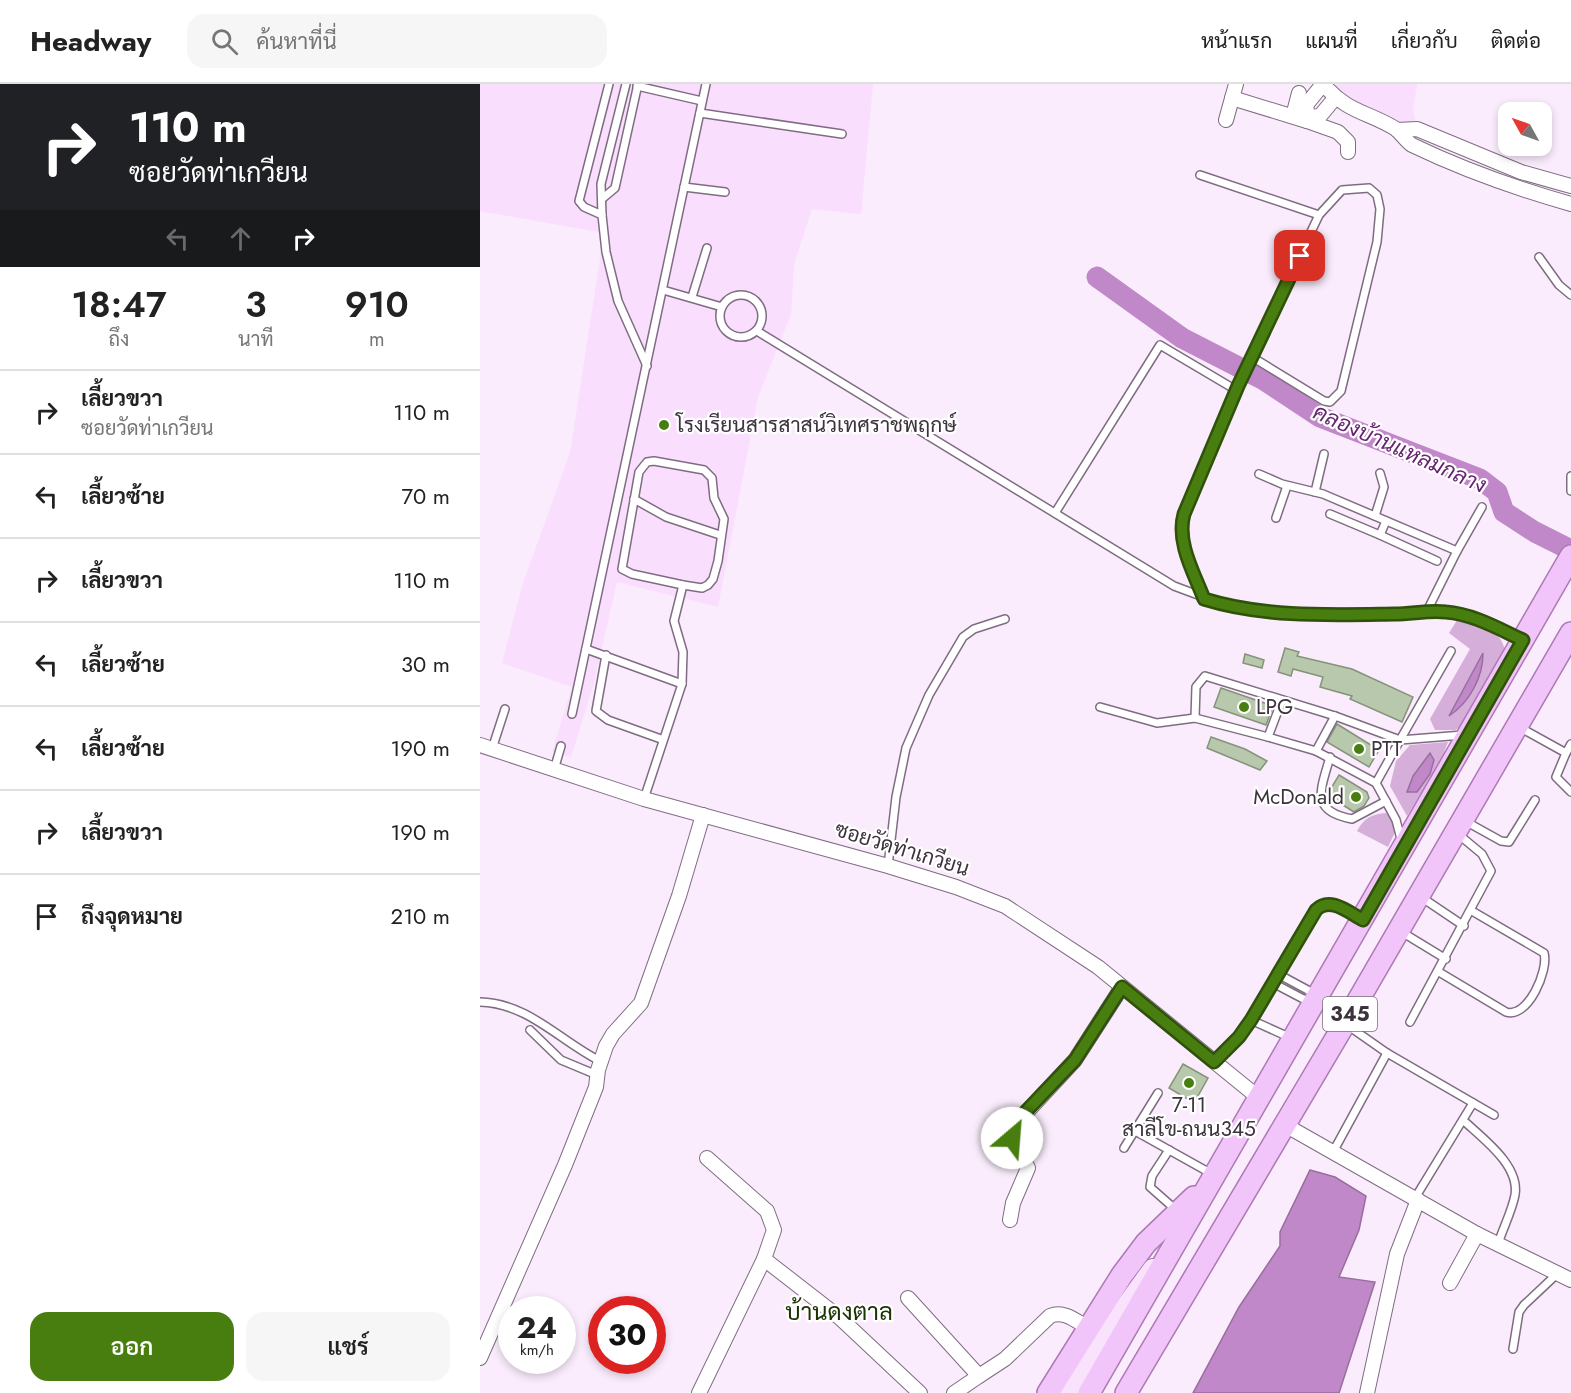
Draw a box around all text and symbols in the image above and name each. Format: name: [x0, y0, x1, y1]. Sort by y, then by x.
search box: [187, 14, 607, 68]
text: Headway: [30, 21, 151, 62]
icon: search: [208, 25, 241, 58]
text: ค้นหาที่นี่: [256, 25, 337, 57]
text: หน้าแรก: [1201, 26, 1272, 56]
text: แผนที่: [1305, 26, 1358, 56]
text: เกี่ยวกับ: [1391, 26, 1458, 56]
text: ติดต่อ: [1491, 26, 1541, 56]
text: 110 m: [129, 97, 247, 158]
north arrow: [1498, 102, 1552, 156]
map controls: [1498, 102, 1552, 156]
icon: right: [30, 108, 108, 186]
text: ซอยวัดท่าเกวียน: [129, 153, 308, 192]
icon: left: [161, 222, 194, 255]
icon: ahead: [224, 222, 257, 255]
icon: right: [287, 222, 320, 255]
pin: [1274, 230, 1325, 281]
icon: arrive: [1283, 239, 1316, 272]
text: 18:47: [71, 278, 167, 330]
text: 3: [245, 278, 266, 330]
text: 910: [345, 278, 409, 330]
text: ถึง: [109, 325, 129, 354]
text: นาที: [238, 325, 274, 354]
text: m: [369, 325, 385, 354]
text: เลี้ยวขวา: [81, 382, 163, 414]
water label: คลองบ้านแหลมกลาง: [1308, 395, 1492, 501]
icon: right: [30, 396, 63, 429]
text: 110 m: [393, 396, 450, 428]
place label: โรงเรียนสารสาสน์วิเทศราชพฤกษ์: [675, 410, 957, 440]
text: ซอยวัดท่าเกวียน: [81, 414, 214, 443]
marker: โรงเรียนสารสาสน์วิเทศราชพฤกษ์: [657, 418, 671, 432]
icon: left: [30, 480, 63, 513]
text: เลี้ยวซ้าย: [81, 480, 165, 512]
text: 70 m: [401, 480, 450, 512]
icon: right: [30, 564, 63, 597]
text: เลี้ยวขวา: [81, 564, 163, 596]
text: 110 m: [393, 564, 450, 596]
icon: left: [30, 648, 63, 681]
text: เลี้ยวซ้าย: [81, 648, 165, 680]
text: 30 m: [401, 648, 450, 680]
place label: LPG: [1256, 692, 1293, 722]
marker: LPG: [1237, 700, 1251, 714]
icon: left: [30, 732, 63, 765]
text: เลี้ยวซ้าย: [81, 732, 165, 764]
text: 190 m: [390, 732, 450, 764]
place label: PTT: [1371, 734, 1402, 764]
marker: PTT: [1352, 742, 1366, 756]
place label: McDonald: [1253, 782, 1344, 812]
marker: McDonald: [1349, 790, 1363, 804]
street label: ซอยวัดท่าเกวียน: [831, 814, 973, 884]
icon: right: [30, 816, 63, 849]
text: เลี้ยวขวา: [81, 816, 163, 848]
text: 190 m: [390, 816, 450, 848]
icon: arrive: [30, 900, 63, 933]
text: ถึงจุดหมาย: [81, 900, 183, 932]
text: 210 m: [391, 900, 450, 932]
road number: 345: [1323, 997, 1377, 1031]
marker: 7-11 สาลีโข-ถนน345: [1182, 1076, 1196, 1090]
place label: 7-11 สาลีโข-ถนน345: [1122, 1090, 1256, 1144]
position arrow: [980, 1106, 1044, 1170]
district label: บ้านดงตาล: [785, 1294, 893, 1329]
speed limit sign: 30: [588, 1296, 666, 1374]
text: 24: [517, 1306, 557, 1349]
button: ออก: [30, 1312, 234, 1381]
button: แชร์: [246, 1312, 450, 1381]
text: km/h: [520, 1339, 554, 1361]

